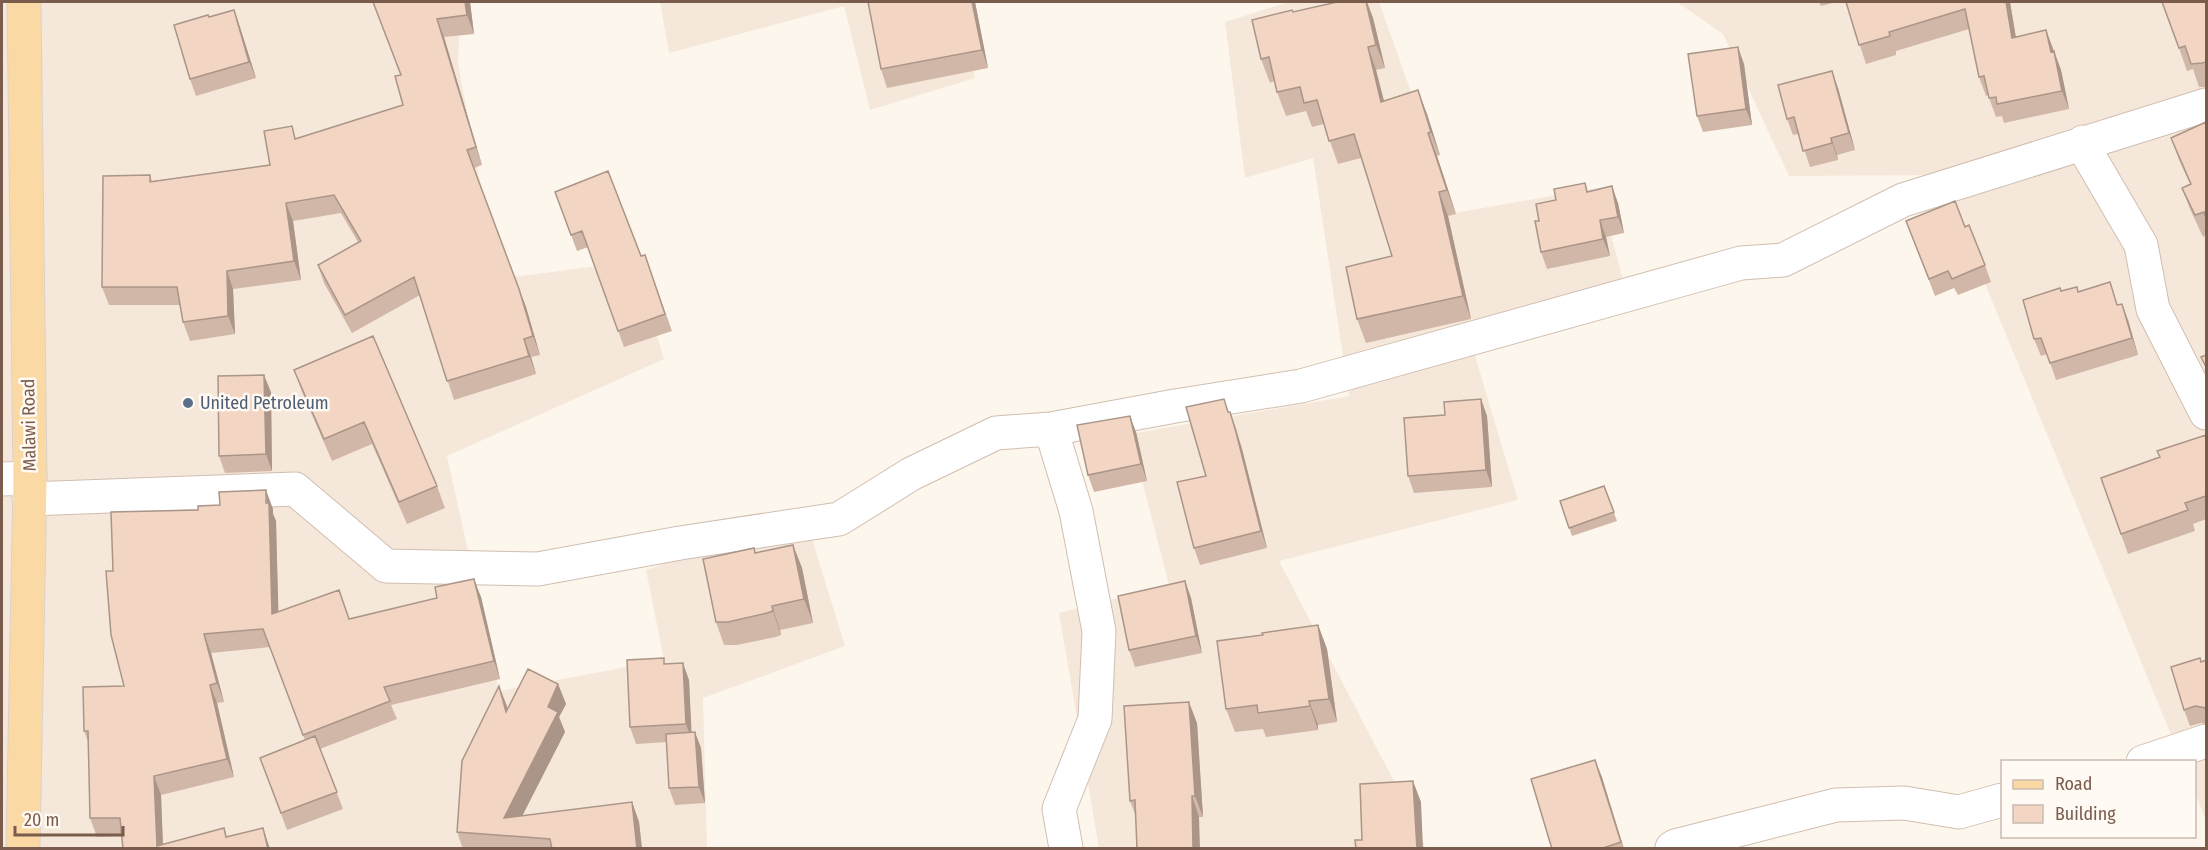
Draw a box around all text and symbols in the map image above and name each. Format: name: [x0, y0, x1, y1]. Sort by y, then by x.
street label: Malawi Road: [17, 378, 41, 472]
place label: United Petroleum: [200, 392, 329, 414]
marker: United Petroleum: [181, 396, 195, 410]
legend: [2001, 760, 2196, 838]
text: Road: [2055, 773, 2092, 795]
scale bar: [15, 799, 123, 837]
text: Building: [2055, 803, 2116, 825]
text: 20 m: [24, 809, 59, 831]

